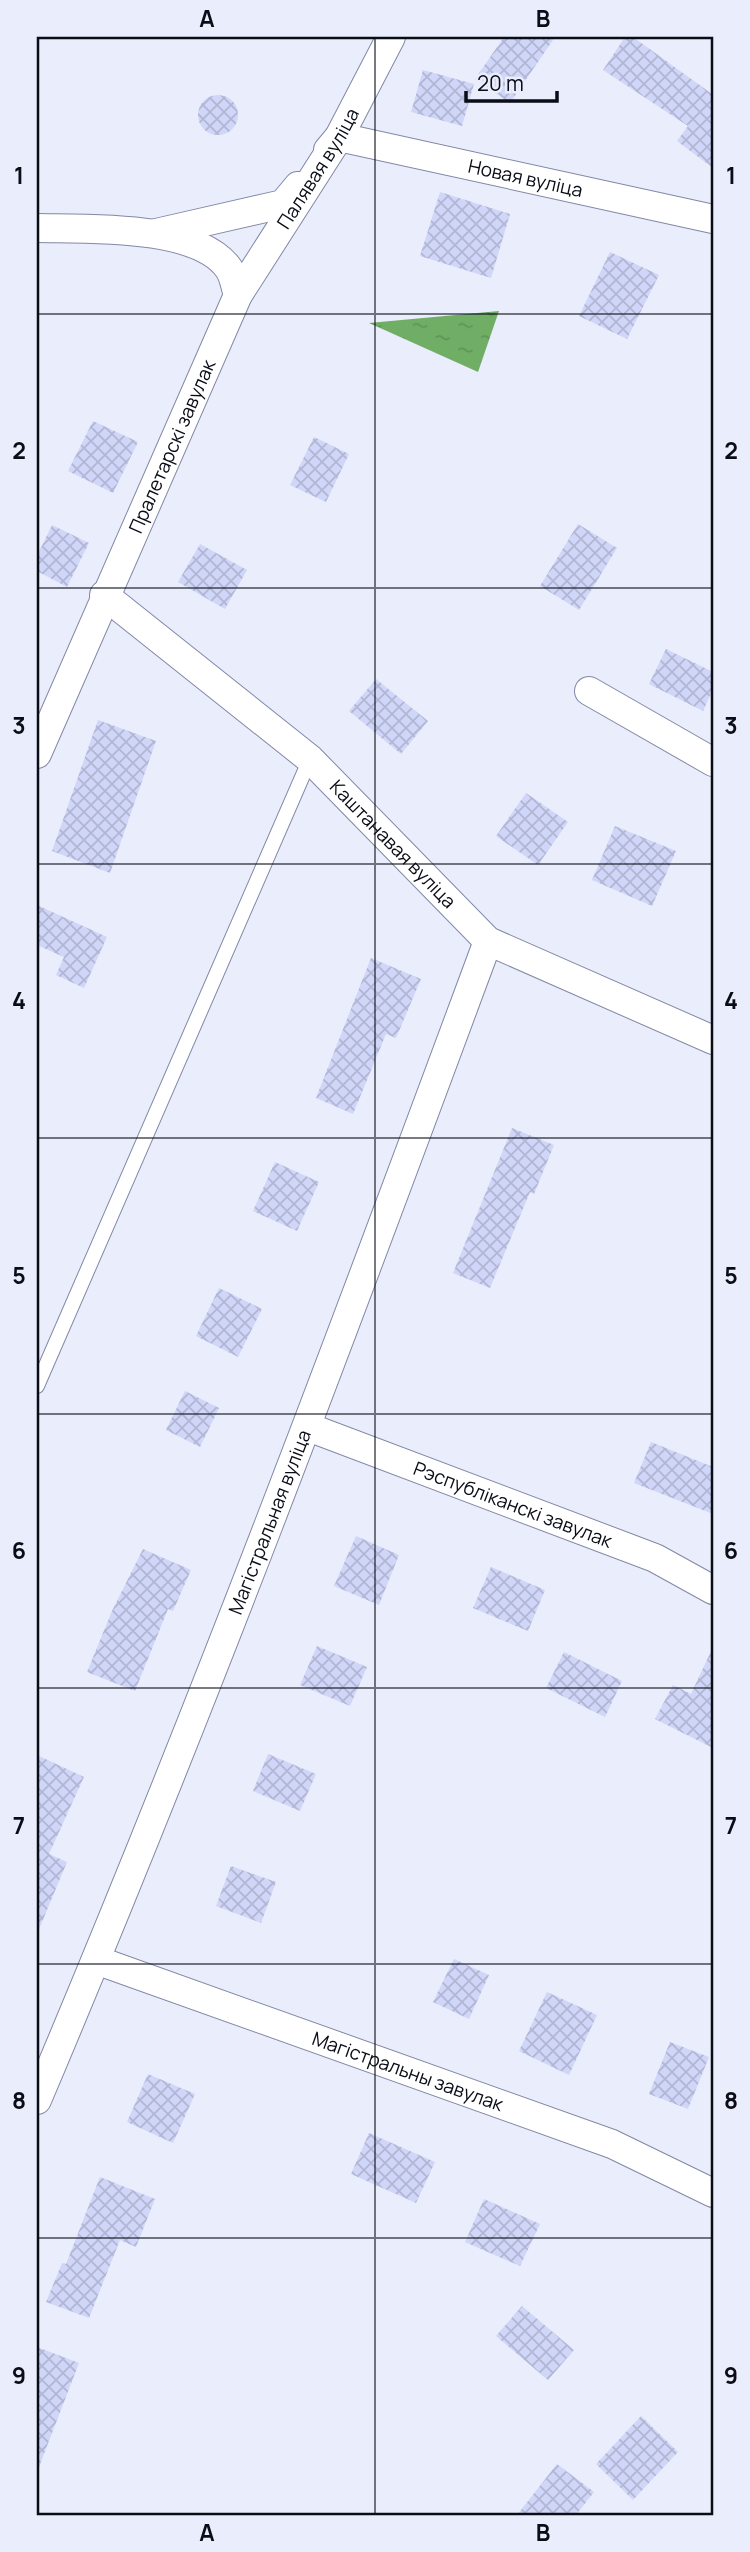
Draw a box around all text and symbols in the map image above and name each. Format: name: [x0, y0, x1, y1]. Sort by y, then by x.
text: A: [199, 2, 215, 34]
text: B: [536, 2, 550, 34]
scale bar: [466, 60, 558, 104]
text: 20 m: [477, 69, 524, 97]
street label: Палявая вуліца: [271, 103, 365, 234]
street label: Новая вуліца: [466, 153, 585, 203]
text: 1: [14, 159, 24, 191]
text: 1: [726, 159, 736, 191]
street label: Пралетарскі завулак: [122, 355, 221, 537]
text: 2: [12, 434, 26, 466]
text: 2: [724, 434, 738, 466]
text: 3: [12, 709, 26, 741]
text: 3: [724, 709, 738, 741]
street label: Каштанавая вуліца: [324, 774, 462, 914]
text: 4: [12, 984, 26, 1016]
text: 4: [724, 984, 738, 1016]
text: 5: [12, 1259, 26, 1291]
text: 5: [724, 1259, 738, 1291]
street label: Магістральная вуліца: [222, 1426, 317, 1618]
street label: Рэспубліканскі завулак: [410, 1455, 616, 1554]
text: 6: [12, 1534, 26, 1566]
text: 6: [724, 1534, 738, 1566]
text: 7: [13, 1809, 25, 1841]
text: 7: [725, 1809, 737, 1841]
street label: Магістральны завулак: [309, 2025, 507, 2117]
text: 8: [12, 2084, 26, 2116]
text: 8: [724, 2084, 738, 2116]
text: 9: [12, 2359, 26, 2391]
text: 9: [724, 2359, 738, 2391]
text: A: [199, 2516, 215, 2548]
text: B: [536, 2516, 550, 2548]

